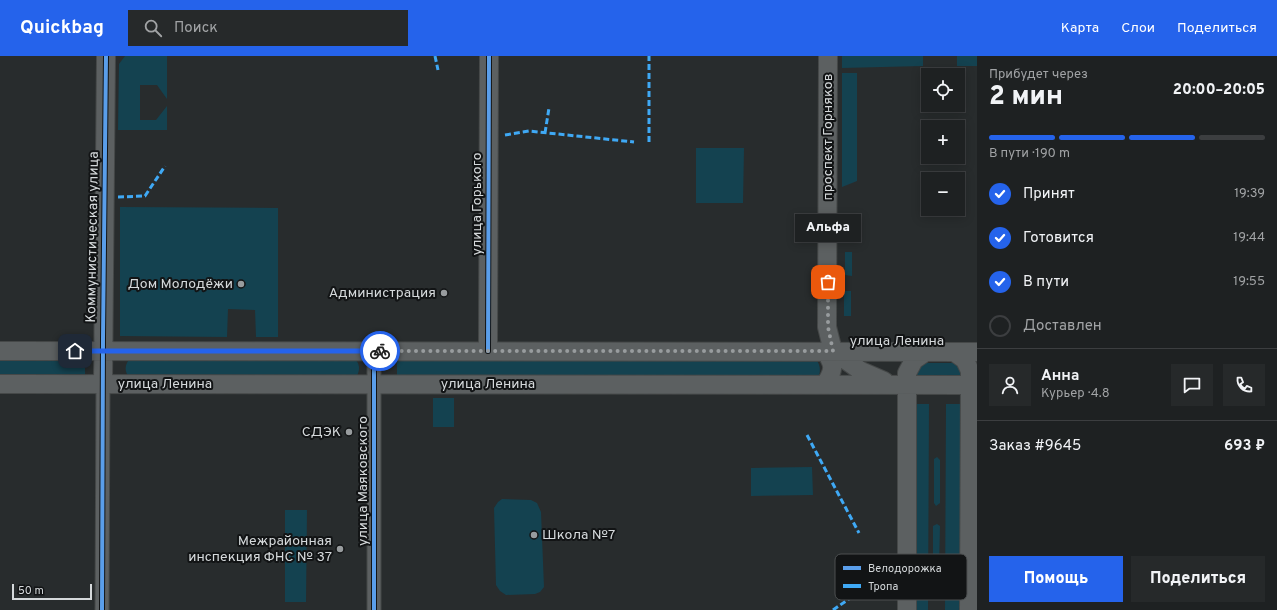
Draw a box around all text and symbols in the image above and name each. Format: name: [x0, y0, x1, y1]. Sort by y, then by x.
search box: [128, 10, 408, 46]
text: Quickbag: [20, 16, 104, 40]
icon: search: [142, 17, 164, 39]
text: Поиск: [174, 19, 218, 38]
text: Карта: [1061, 20, 1099, 37]
text: Слои: [1121, 20, 1155, 37]
text: Поделиться: [1177, 20, 1257, 37]
text: Прибудет через: [989, 67, 1088, 83]
map controls: [921, 68, 965, 216]
button: locate: [921, 68, 965, 112]
street label: проспект Горняков: [820, 74, 837, 200]
text: 2 мин: [989, 81, 1063, 114]
text: 20:00–20:05: [1173, 81, 1265, 100]
button: +: [921, 120, 965, 164]
text: В пути · 190 m: [989, 146, 1070, 162]
street label: Коммунистическая улица: [83, 151, 103, 323]
street label: улица Горького: [469, 152, 486, 256]
button: −: [921, 172, 965, 216]
icon: check: [989, 183, 1011, 205]
text: Принят: [1023, 185, 1075, 204]
text: 19:39: [1234, 186, 1265, 202]
callout: Альфа: [795, 214, 861, 242]
text: Альфа: [806, 220, 850, 236]
icon: check: [989, 227, 1011, 249]
text: Готовится: [1023, 229, 1094, 248]
text: 19:44: [1233, 230, 1265, 246]
pin: [811, 265, 845, 299]
icon: bag: [817, 271, 839, 293]
icon: check: [989, 271, 1011, 293]
text: В пути: [1023, 273, 1069, 292]
text: 19:55: [1233, 274, 1265, 290]
place label: Дом Молодёжи: [128, 276, 233, 293]
marker: Дом Молодёжи: [236, 279, 246, 289]
place label: Администрация: [329, 285, 436, 302]
marker: Администрация: [439, 288, 449, 298]
text: Доставлен: [1023, 317, 1102, 336]
courier: [360, 331, 400, 371]
street label: улица Ленина: [850, 333, 944, 350]
pin: [58, 334, 92, 368]
icon: home: [64, 340, 86, 362]
icon: bike: [369, 340, 391, 362]
button: person: [989, 364, 1031, 406]
button: chat: [1171, 364, 1213, 406]
button: phone: [1223, 364, 1265, 406]
text: Анна: [1041, 367, 1079, 386]
street label: улица Ленина: [118, 376, 212, 393]
street label: улица Ленина: [441, 376, 535, 393]
text: Курьер · 4.8: [1041, 386, 1110, 402]
street label: улица Маяковского: [355, 416, 372, 546]
place label: СДЭК: [302, 424, 341, 441]
marker: СДЭК: [344, 427, 354, 437]
text: Заказ #9645: [989, 437, 1081, 456]
text: 693 ₽: [1224, 437, 1265, 456]
place label: Школа №7: [542, 527, 615, 544]
marker: Школа №7: [529, 530, 539, 540]
place label: Межрайонная инспекция ФНС № 37: [188, 533, 332, 566]
marker: Межрайонная инспекция ФНС № 37: [335, 544, 345, 554]
legend: [835, 554, 967, 600]
button: Помощь: [989, 556, 1123, 602]
button: Поделиться: [1131, 556, 1265, 602]
text: Велодорожка: [868, 562, 942, 576]
text: Тропа: [868, 580, 898, 594]
scale bar: [12, 582, 92, 601]
text: 50 m: [18, 584, 44, 598]

